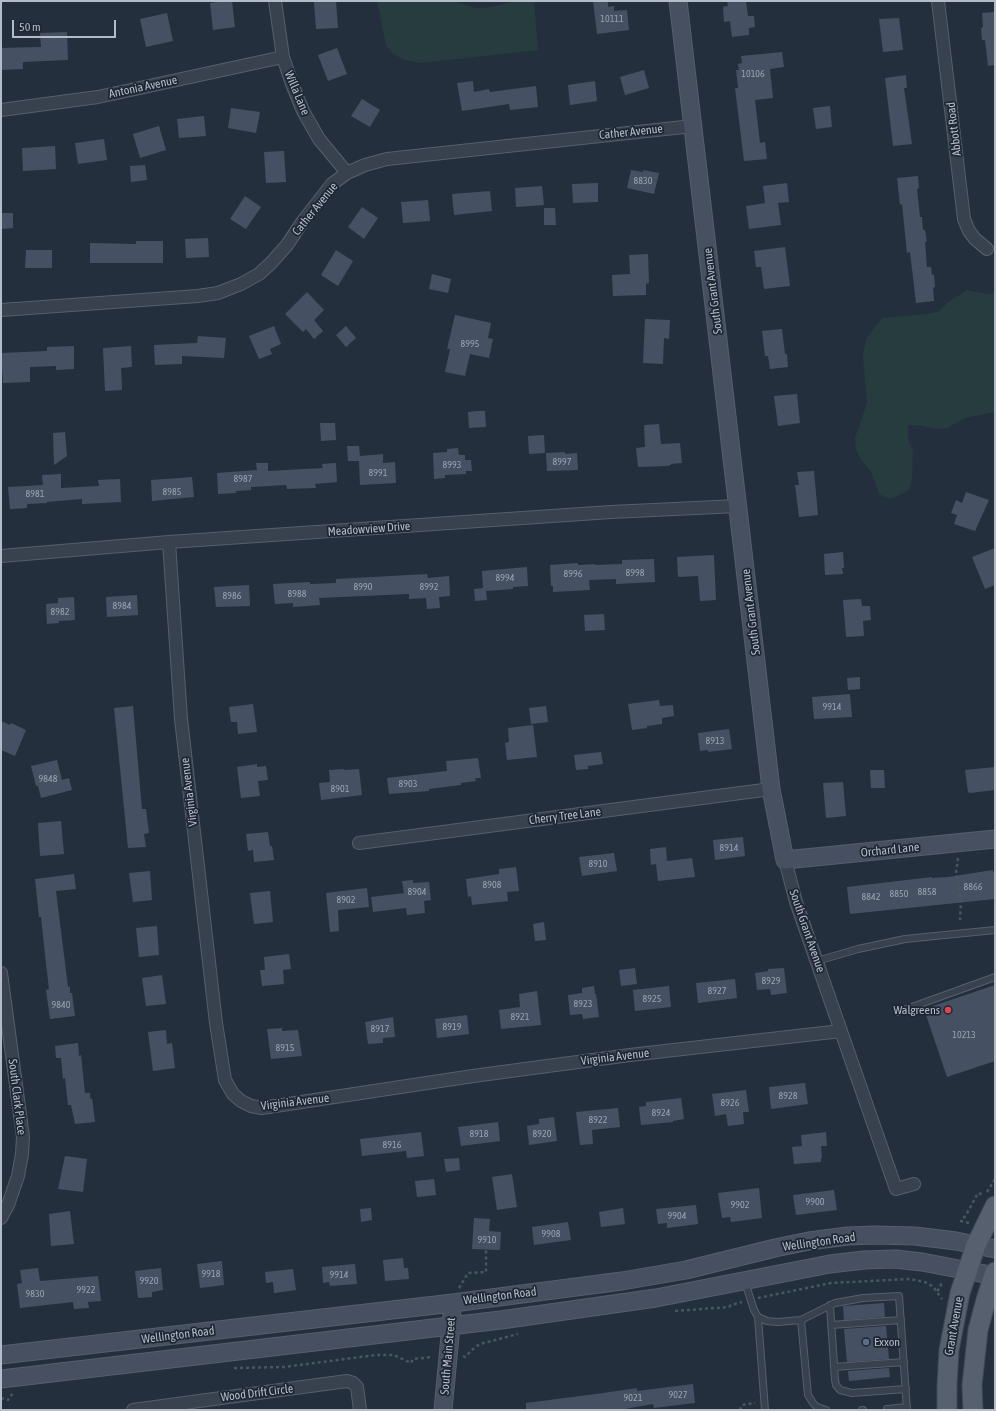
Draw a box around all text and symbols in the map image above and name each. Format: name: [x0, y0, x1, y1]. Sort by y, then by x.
scale bar: [14, 12, 118, 38]
house number: 10111: [600, 13, 624, 25]
text: 50 m: [19, 20, 41, 34]
house number: 10106: [741, 68, 765, 80]
street label: Willa Lane: [281, 69, 313, 117]
street label: Antonia Avenue: [107, 73, 179, 101]
street label: Abbott Road: [944, 101, 964, 157]
street label: Cather Avenue: [598, 121, 664, 143]
house number: 8830: [634, 175, 652, 187]
street label: Cather Avenue: [289, 180, 341, 238]
street label: South Grant Avenue: [701, 247, 725, 335]
house number: 8995: [461, 338, 479, 350]
house number: 8997: [553, 456, 571, 468]
house number: 8993: [443, 459, 461, 471]
house number: 8991: [369, 467, 387, 479]
house number: 8987: [234, 473, 252, 485]
house number: 8985: [163, 486, 181, 498]
house number: 8981: [26, 488, 44, 500]
street label: Meadowview Drive: [327, 519, 411, 539]
house number: 8998: [626, 567, 644, 579]
house number: 8996: [564, 568, 582, 580]
street label: South Grant Avenue: [739, 568, 763, 656]
house number: 8994: [496, 572, 514, 584]
house number: 8990: [354, 581, 372, 593]
house number: 8992: [420, 581, 438, 593]
house number: 8988: [288, 588, 306, 600]
house number: 8986: [223, 590, 241, 602]
house number: 8984: [113, 600, 131, 612]
house number: 8982: [51, 606, 69, 618]
house number: 9914: [823, 701, 841, 713]
house number: 8913: [706, 735, 724, 747]
street label: Virginia Avenue: [178, 757, 200, 827]
house number: 9848: [39, 773, 57, 785]
house number: 8903: [399, 778, 417, 790]
house number: 8901: [331, 783, 349, 795]
street label: Cherry Tree Lane: [528, 804, 602, 828]
street label: Orchard Lane: [860, 840, 920, 860]
house number: 8914: [720, 842, 738, 854]
house number: 8910: [589, 858, 607, 870]
house number: 8908: [483, 879, 501, 891]
house number: 8866: [964, 881, 982, 893]
house number: 8904: [408, 886, 426, 898]
house number: 8858: [918, 886, 936, 898]
street label: South Grant Avenue: [786, 888, 828, 974]
house number: 8850: [890, 888, 908, 900]
house number: 8842: [862, 891, 880, 903]
house number: 8902: [337, 894, 355, 906]
house number: 8929: [762, 975, 780, 987]
house number: 8927: [708, 985, 726, 997]
house number: 8925: [643, 993, 661, 1005]
house number: 8923: [574, 998, 592, 1010]
house number: 9840: [52, 999, 70, 1011]
place label: Walgreens: [893, 1003, 940, 1017]
marker: Walgreens: [943, 1005, 953, 1015]
house number: 8921: [511, 1011, 529, 1023]
house number: 8919: [443, 1021, 461, 1033]
house number: 8917: [371, 1023, 389, 1035]
house number: 10213: [952, 1029, 976, 1041]
house number: 8915: [276, 1042, 294, 1054]
street label: Virginia Avenue: [580, 1046, 650, 1068]
street label: South Clark Place: [5, 1058, 29, 1136]
house number: 8928: [779, 1090, 797, 1102]
street label: Virginia Avenue: [260, 1091, 330, 1113]
house number: 8926: [721, 1097, 739, 1109]
house number: 8924: [652, 1107, 670, 1119]
house number: 8922: [589, 1114, 607, 1126]
house number: 8918: [470, 1128, 488, 1140]
house number: 8920: [533, 1128, 551, 1140]
house number: 8916: [383, 1139, 401, 1151]
house number: 9900: [806, 1196, 824, 1208]
house number: 9902: [731, 1199, 749, 1211]
house number: 9904: [668, 1210, 686, 1222]
house number: 9908: [542, 1228, 560, 1240]
street label: Wellington Road: [782, 1230, 856, 1254]
house number: 9910: [478, 1234, 496, 1246]
house number: 9918: [202, 1268, 220, 1280]
house number: 9914: [330, 1269, 348, 1281]
house number: 9920: [140, 1275, 158, 1287]
house number: 9922: [77, 1284, 95, 1296]
street label: Wellington Road: [463, 1284, 537, 1308]
house number: 9830: [26, 1288, 44, 1300]
street label: Grant Avenue: [942, 1296, 966, 1356]
street label: South Main Street: [437, 1317, 459, 1395]
street label: Wellington Road: [141, 1323, 215, 1347]
place label: Exxon: [874, 1335, 900, 1349]
marker: Exxon: [861, 1337, 871, 1347]
street label: Wood Drift Circle: [220, 1381, 294, 1405]
house number: 9027: [669, 1389, 687, 1401]
house number: 9021: [624, 1392, 642, 1404]

